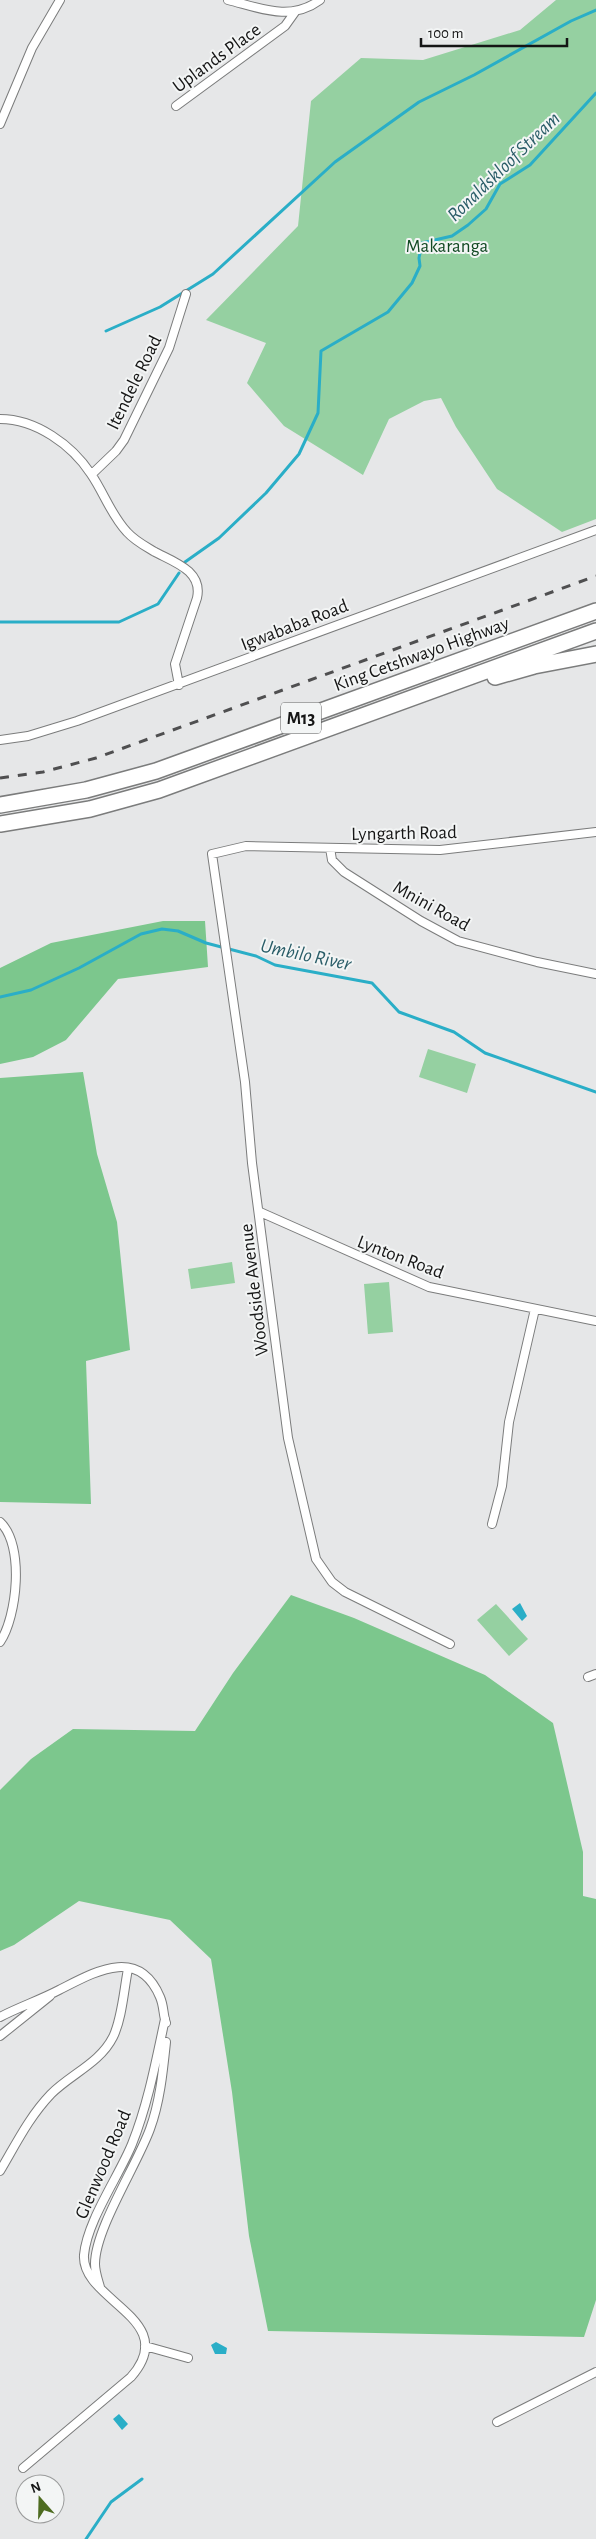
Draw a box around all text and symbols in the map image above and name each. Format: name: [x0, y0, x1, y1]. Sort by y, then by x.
scale bar: [421, 15, 567, 47]
street label: Uplands Place: [169, 20, 264, 96]
text: 100 m: [428, 26, 463, 41]
water label: Ronaldskloof Stream: [444, 108, 564, 225]
park label: Makaranga: [406, 237, 489, 256]
street label: Itendele Road: [103, 332, 165, 433]
street label: Igwababa Road: [238, 596, 351, 655]
street label: King Cetshwayo Highway: [331, 614, 512, 695]
road number: M13: [281, 702, 321, 734]
street label: Lyngarth Road: [351, 823, 457, 844]
street label: Mnini Road: [390, 878, 473, 935]
water label: Umbilo River: [259, 936, 353, 974]
street label: Woodside Avenue: [237, 1222, 272, 1357]
street label: Lynton Road: [355, 1232, 447, 1283]
street label: Glenwood Road: [72, 2107, 135, 2222]
north arrow: [15, 2474, 65, 2524]
text: N: [29, 2479, 43, 2496]

